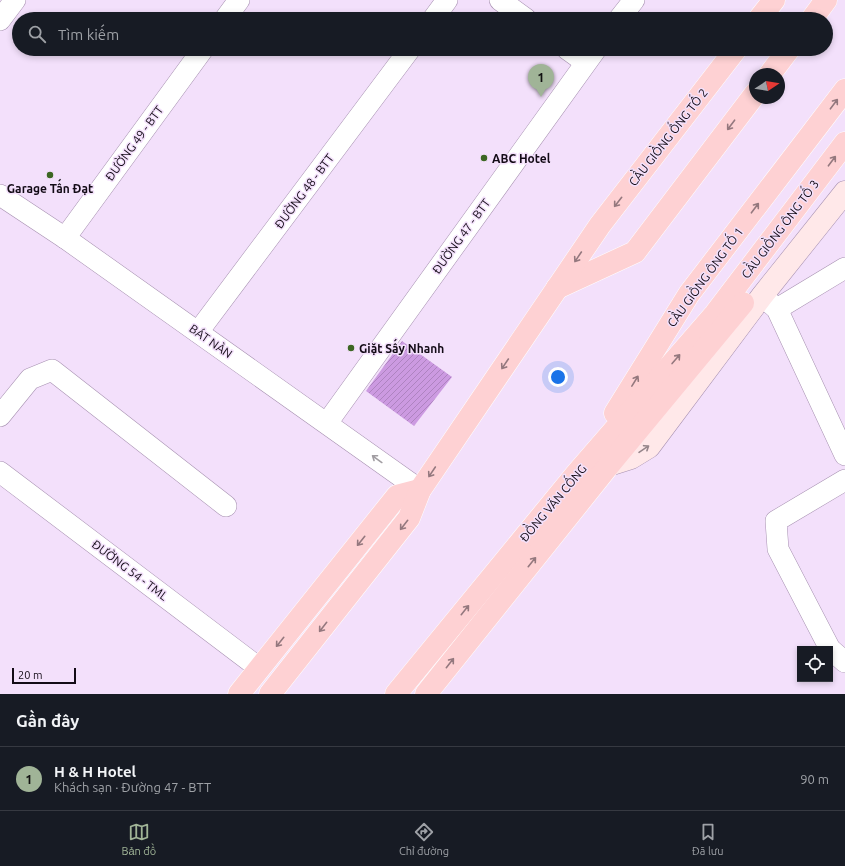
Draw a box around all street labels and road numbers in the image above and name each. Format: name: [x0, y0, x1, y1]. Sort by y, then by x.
street label: CẦU GIỒNG ỐNG TỐ 2: [624, 84, 710, 188]
street label: ĐƯỜNG 49 - BTT: [102, 103, 166, 183]
street label: ĐƯỜNG 48 - BTT: [272, 151, 336, 231]
street label: CẦU GIỒNG ÔNG TỐ 3: [736, 176, 821, 281]
street label: ĐƯỜNG 47 - BTT: [429, 196, 493, 276]
street label: CẦU GIỒNG ÔNG TỐ 1: [662, 223, 745, 329]
street label: BÁT NÀN: [187, 322, 235, 360]
street label: ĐỒNG VĂN CỐNG: [515, 460, 589, 544]
street label: ĐƯỜNG 54 - TML: [90, 537, 170, 603]

